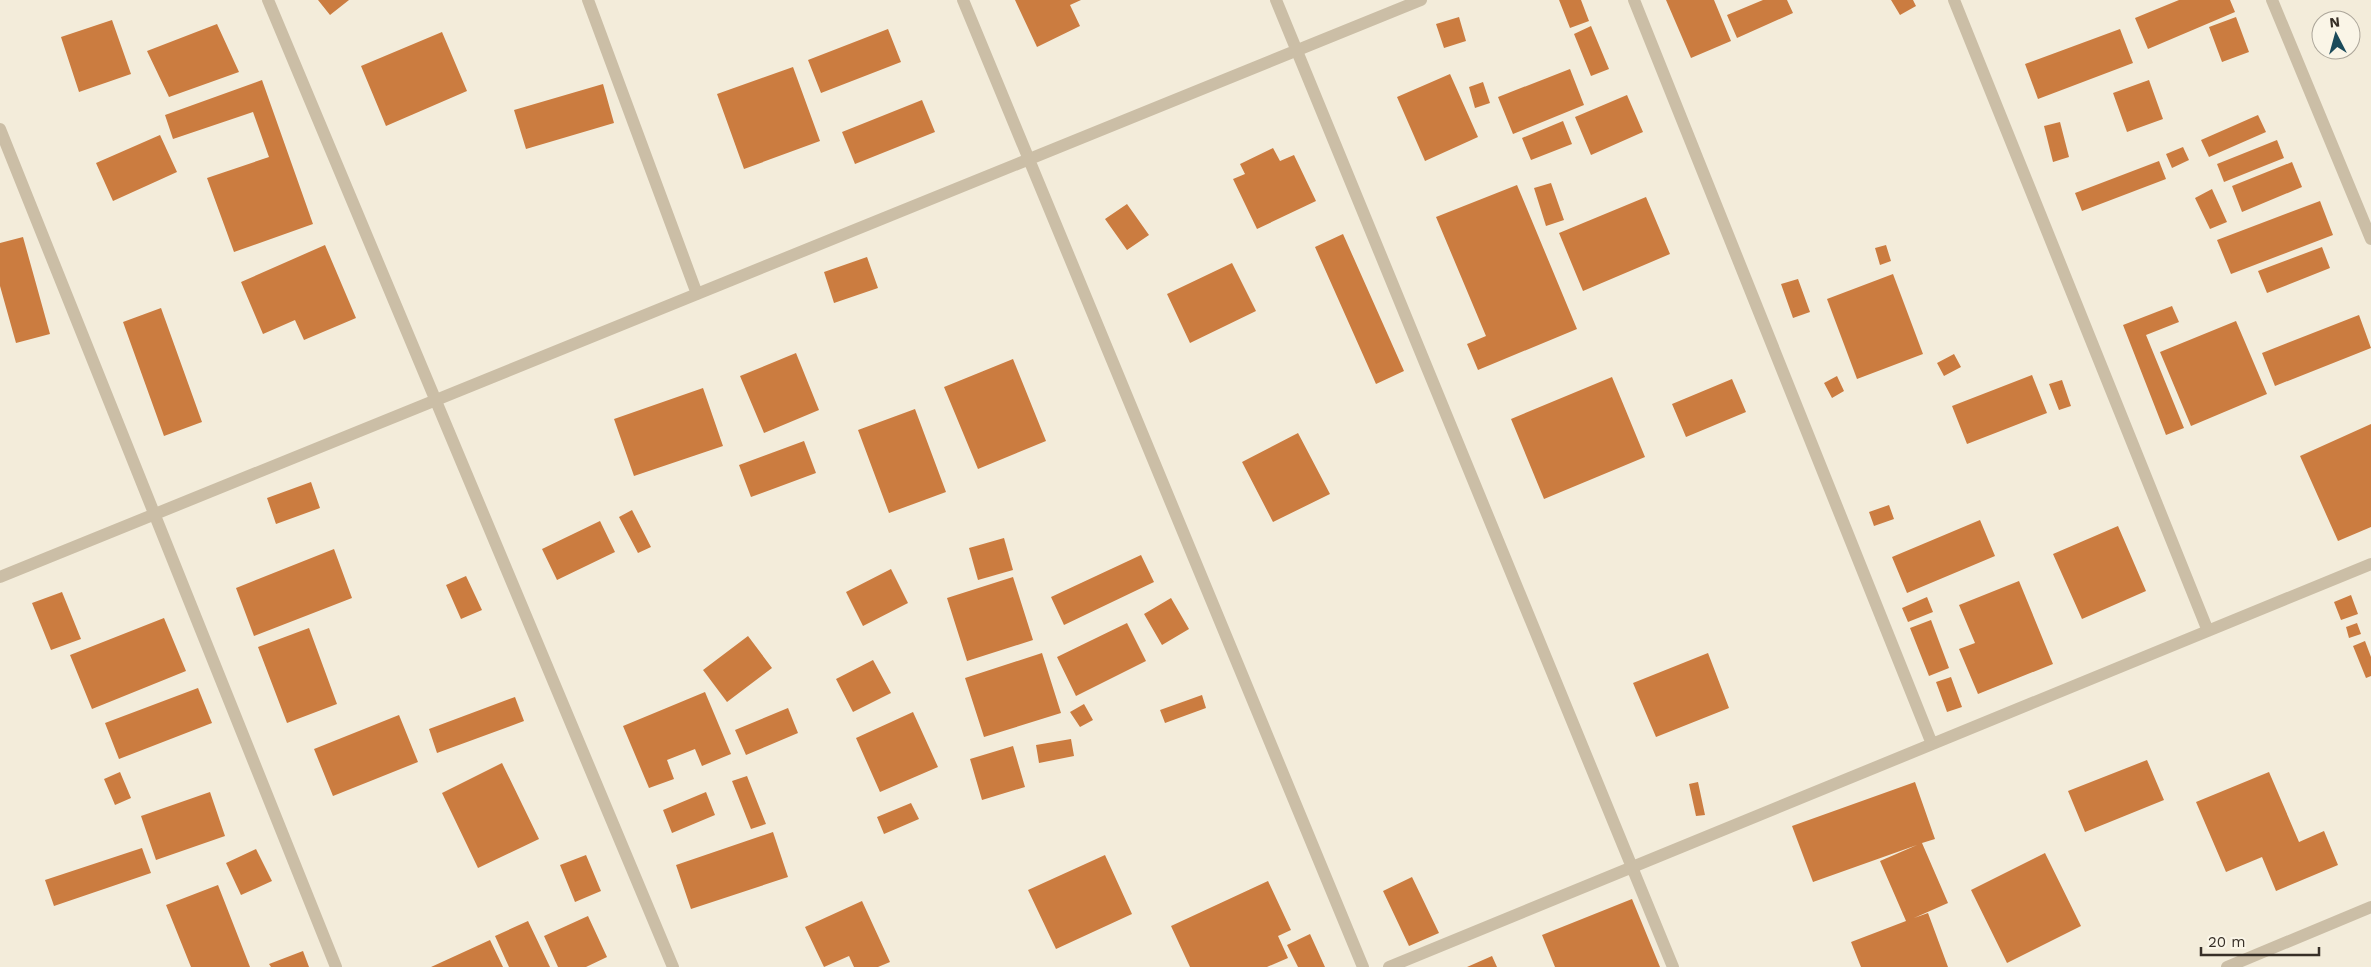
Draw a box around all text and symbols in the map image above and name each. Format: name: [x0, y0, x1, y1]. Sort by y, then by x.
north arrow: [2311, 10, 2361, 60]
text: N: [2329, 14, 2341, 31]
scale bar: [2201, 924, 2318, 956]
text: 20 m: [2208, 933, 2246, 951]

